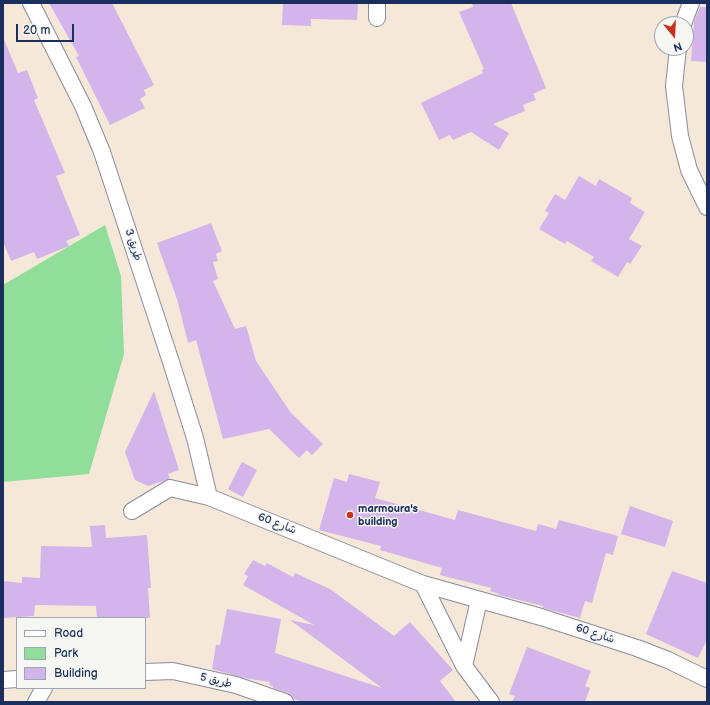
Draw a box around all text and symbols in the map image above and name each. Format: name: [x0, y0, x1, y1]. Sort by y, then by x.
scale bar: [18, 16, 76, 42]
north arrow: [654, 16, 694, 56]
text: 20 m: [23, 23, 50, 38]
text: N: [672, 39, 684, 54]
street label: طريق 3: [122, 227, 144, 263]
place label: marmoura's building: [358, 502, 418, 528]
marker: marmoura's building: [345, 510, 355, 520]
street label: شارع 60: [256, 511, 298, 537]
legend: [16, 617, 146, 689]
street label: شارع 60: [574, 622, 616, 646]
text: Road: [54, 626, 83, 641]
text: Park: [54, 646, 78, 661]
text: Building: [54, 666, 98, 681]
street label: طريق 5: [199, 671, 233, 691]

